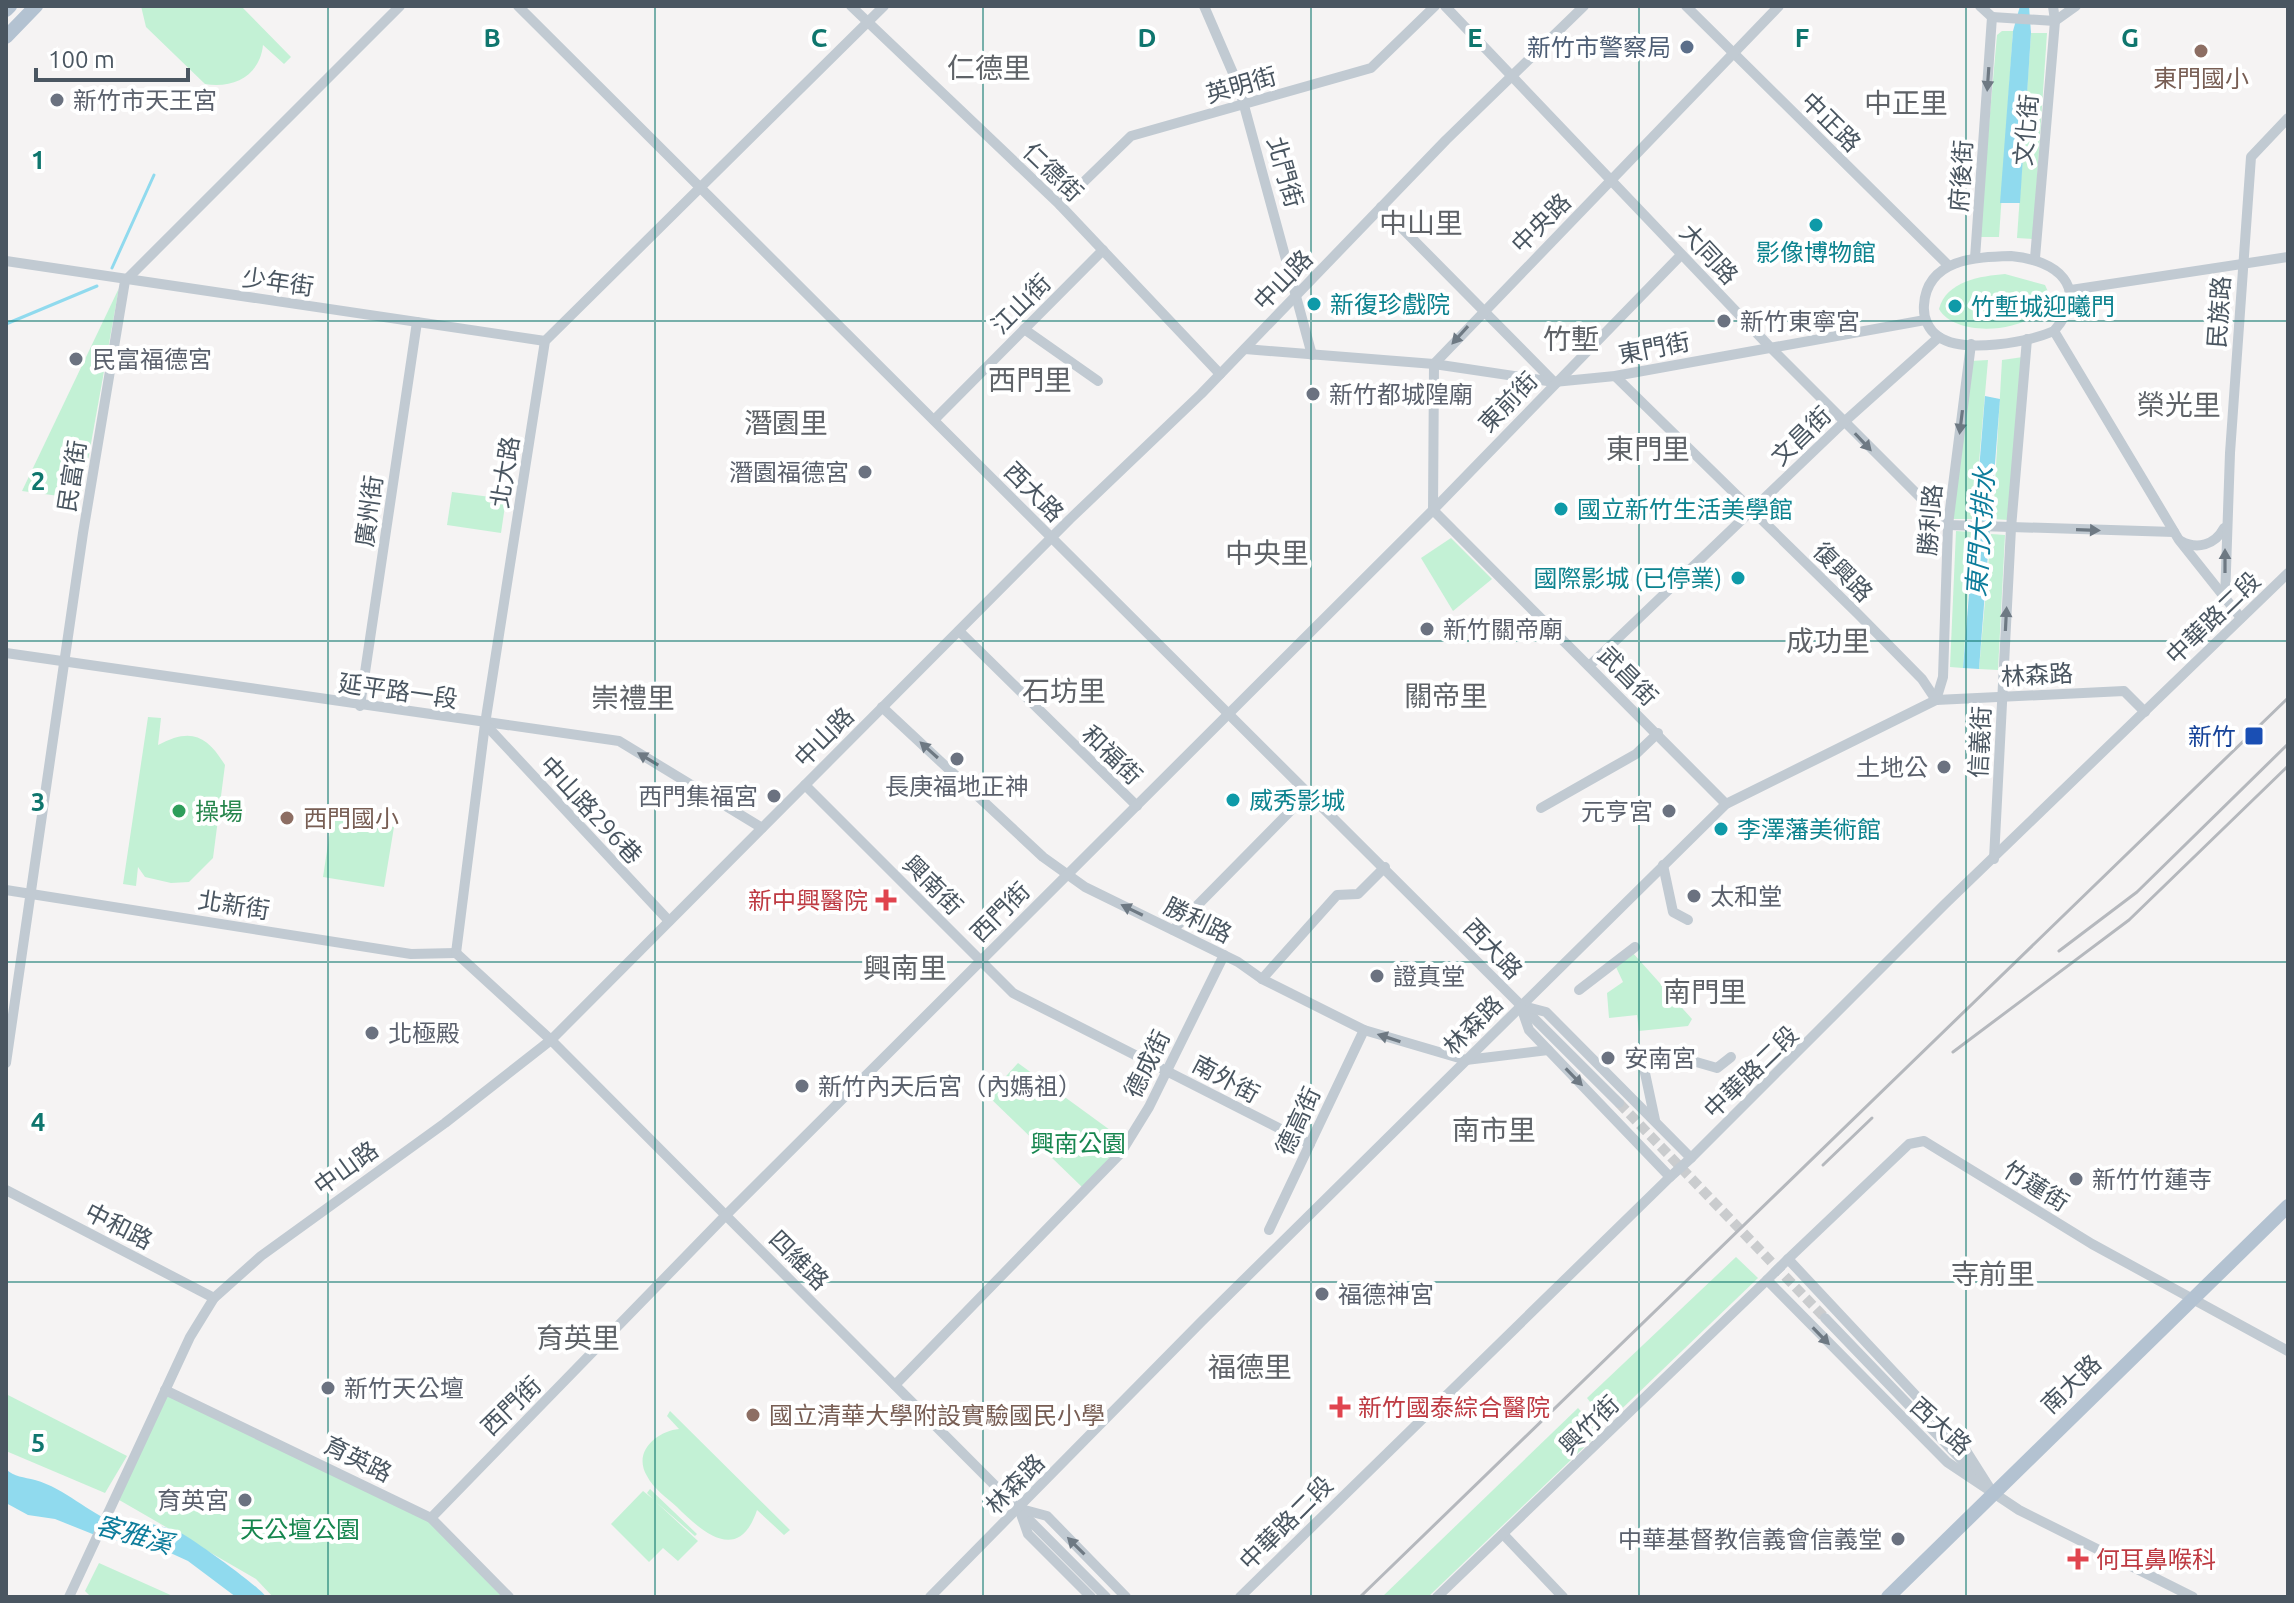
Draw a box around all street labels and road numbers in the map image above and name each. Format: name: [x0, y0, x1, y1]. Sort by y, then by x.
street label: 英明街: [1203, 62, 1279, 108]
street label: 中正路: [1796, 87, 1866, 157]
street label: 文化街: [2009, 93, 2043, 167]
street label: 北門街: [1262, 134, 1308, 210]
street label: 仁德街: [1018, 137, 1088, 207]
street label: 府後街: [1945, 139, 1977, 213]
street label: 中央路: [1506, 188, 1576, 258]
street label: 大同路: [1675, 218, 1743, 290]
street label: 中山路: [1248, 245, 1318, 315]
street label: 少年街: [240, 264, 316, 300]
street label: 江山街: [986, 269, 1056, 339]
street label: 民族路: [2203, 275, 2235, 349]
street label: 東門街: [1616, 328, 1692, 368]
street label: 東前街: [1473, 367, 1543, 437]
street label: 文昌街: [1766, 401, 1836, 471]
street label: 北大路: [486, 434, 524, 510]
street label: 民富街: [53, 438, 91, 514]
street label: 西大路: [999, 457, 1069, 527]
street label: 廣州街: [351, 473, 387, 549]
street label: 勝利路: [1913, 483, 1947, 557]
street label: 復興路: [1808, 537, 1878, 607]
street label: 中華路二段: [2160, 567, 2266, 669]
street label: 武昌街: [1593, 641, 1663, 711]
street label: 林森路: [2000, 660, 2074, 690]
street label: 延平路一段: [337, 669, 459, 713]
street label: 中山路: [789, 702, 859, 772]
street label: 信義街: [1965, 705, 1995, 779]
street label: 和福街: [1077, 720, 1147, 790]
street label: 中山路296巷: [535, 751, 647, 869]
street label: 興南街: [898, 850, 968, 920]
street label: 西門街: [965, 877, 1035, 947]
street label: 北新街: [196, 886, 272, 924]
street label: 勝利路: [1160, 892, 1236, 948]
street label: 西大路: [1458, 914, 1528, 984]
street label: 林森路: [1438, 990, 1508, 1060]
street label: 中華路二段: [1698, 1021, 1804, 1123]
street label: 德成街: [1119, 1026, 1175, 1102]
street label: 南外街: [1188, 1050, 1264, 1108]
street label: 德高街: [1271, 1083, 1325, 1159]
street label: 中山路: [309, 1136, 383, 1200]
street label: 竹蓮街: [1998, 1155, 2074, 1217]
street label: 中和路: [81, 1198, 157, 1254]
street label: 四維路: [764, 1225, 834, 1295]
street label: 南大路: [2036, 1349, 2106, 1419]
street label: 西門街: [476, 1371, 546, 1441]
street label: 興竹街: [1554, 1390, 1624, 1460]
street label: 西大路: [1905, 1392, 1977, 1460]
street label: 育英路: [320, 1431, 396, 1487]
street label: 林森路: [980, 1449, 1050, 1519]
street label: 中華路二段: [1234, 1471, 1338, 1575]

